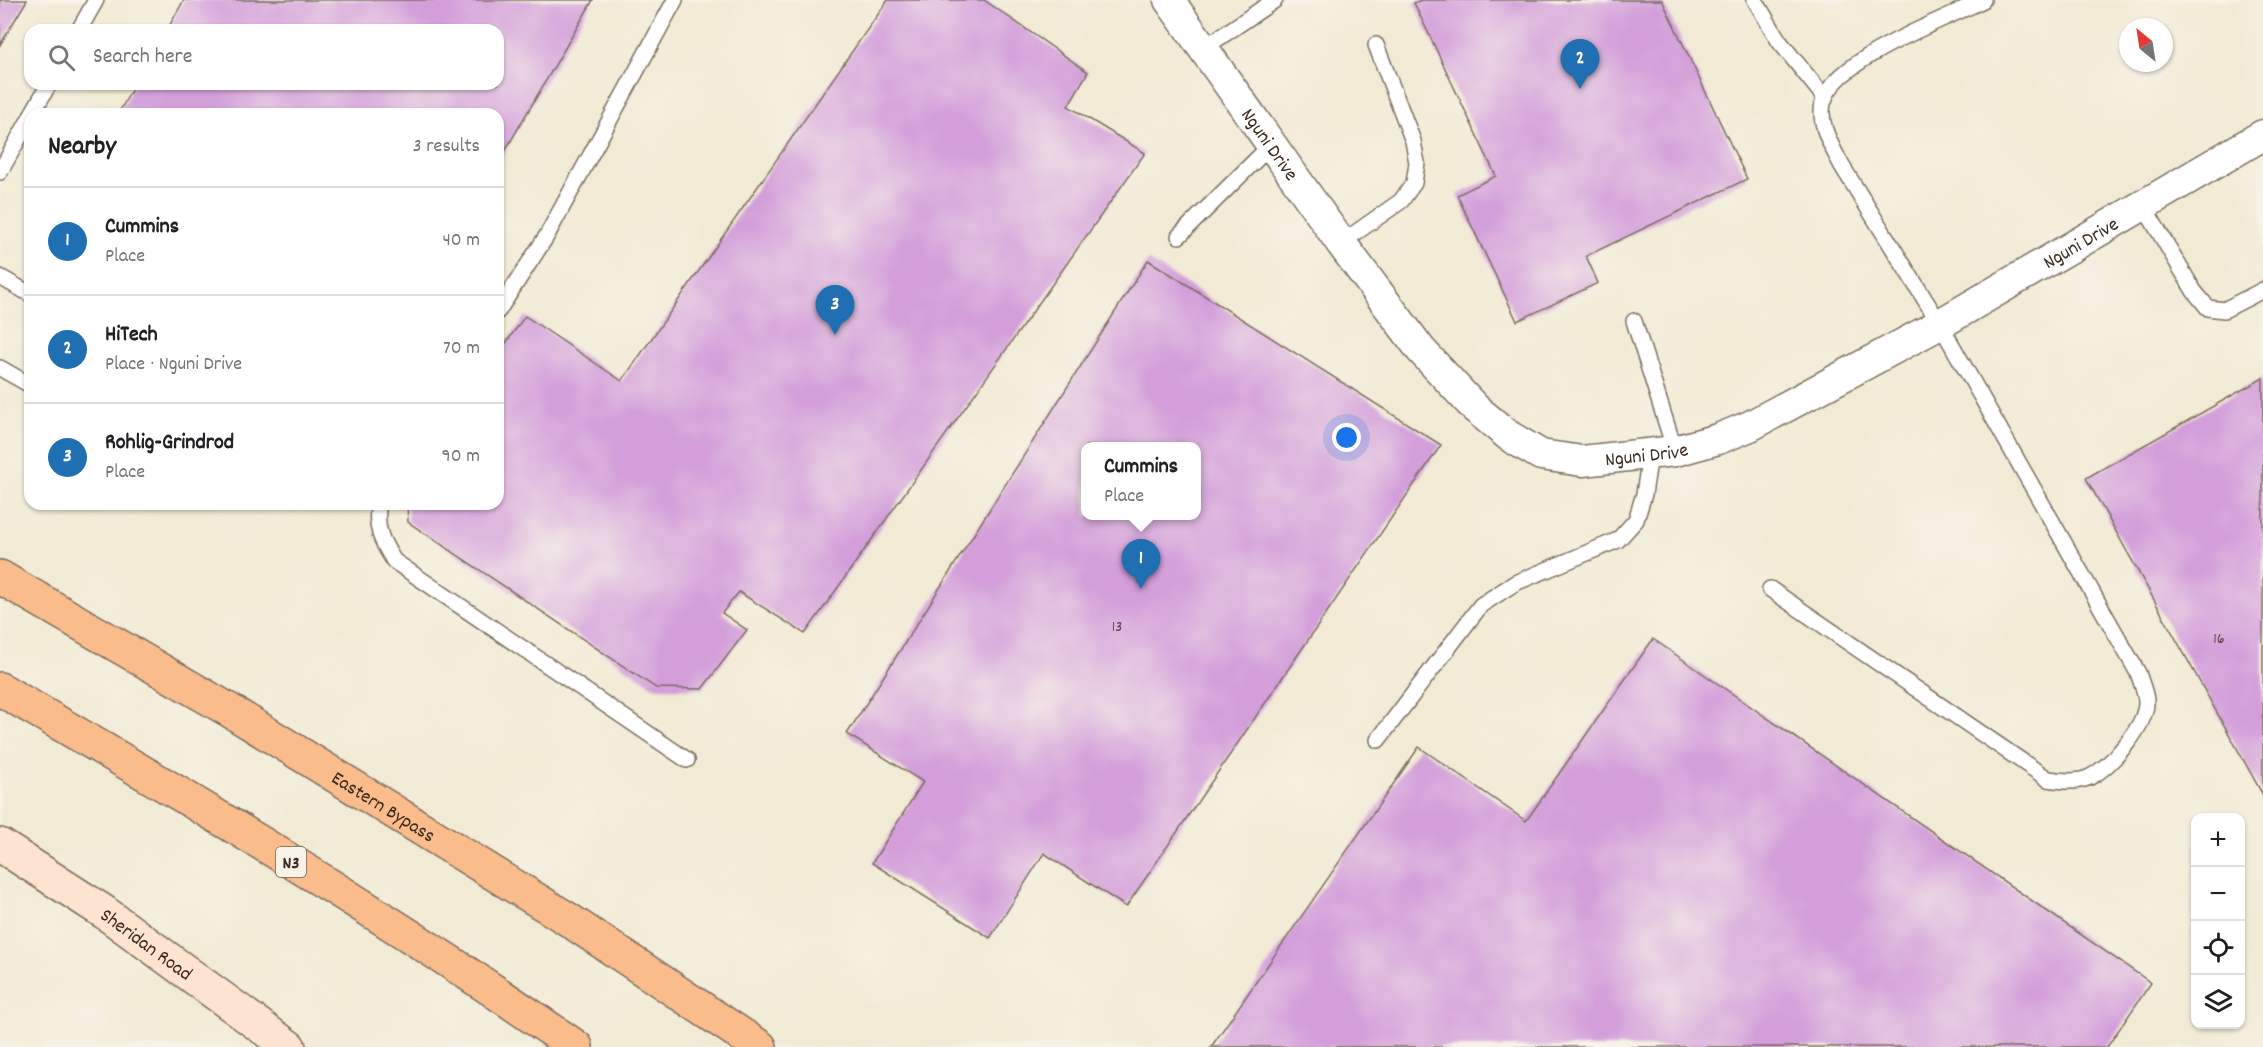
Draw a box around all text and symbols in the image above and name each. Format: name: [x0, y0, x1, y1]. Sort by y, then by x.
north arrow: [2119, 18, 2173, 72]
search box: [24, 24, 504, 90]
pin: 2: [1560, 40, 1600, 89]
icon: search: [45, 41, 78, 74]
text: Search here: [93, 42, 192, 73]
street label: Nguni Drive: [1233, 103, 1304, 188]
text: Nearby: [48, 129, 116, 166]
text: 3 results: [413, 133, 480, 161]
street label: Nguni Drive: [2039, 211, 2125, 278]
text: Cummins: [105, 212, 179, 243]
text: 1: [65, 227, 70, 255]
text: 40 m: [442, 227, 480, 255]
text: Place: [105, 243, 145, 271]
pin: 3: [816, 286, 854, 335]
text: HiTech: [105, 320, 158, 351]
text: 2: [63, 335, 72, 363]
text: 70 m: [443, 335, 480, 363]
text: Place · Nguni Drive: [105, 351, 242, 379]
your location: [1332, 423, 1361, 452]
text: Rohlig-Grindrod: [105, 428, 234, 459]
street label: Nguni Drive: [1604, 437, 1692, 475]
popup: [1081, 442, 1201, 520]
text: 3: [63, 443, 72, 471]
text: 90 m: [442, 443, 480, 471]
text: Cummins: [1104, 452, 1178, 483]
text: Place: [105, 459, 145, 487]
text: Place: [1104, 483, 1144, 511]
pin: 1: [1122, 540, 1160, 589]
house number: 13: [1112, 616, 1122, 639]
house number: 16: [2213, 628, 2225, 651]
street label: Eastern Bypass: [325, 765, 440, 851]
map controls: [2191, 813, 2245, 1029]
button: +: [2191, 813, 2245, 867]
road number: N3: [276, 847, 306, 877]
button: −: [2191, 867, 2245, 921]
street label: Sheridan Road: [93, 903, 197, 989]
button: locate: [2191, 921, 2245, 975]
button: layers: [2191, 975, 2245, 1029]

